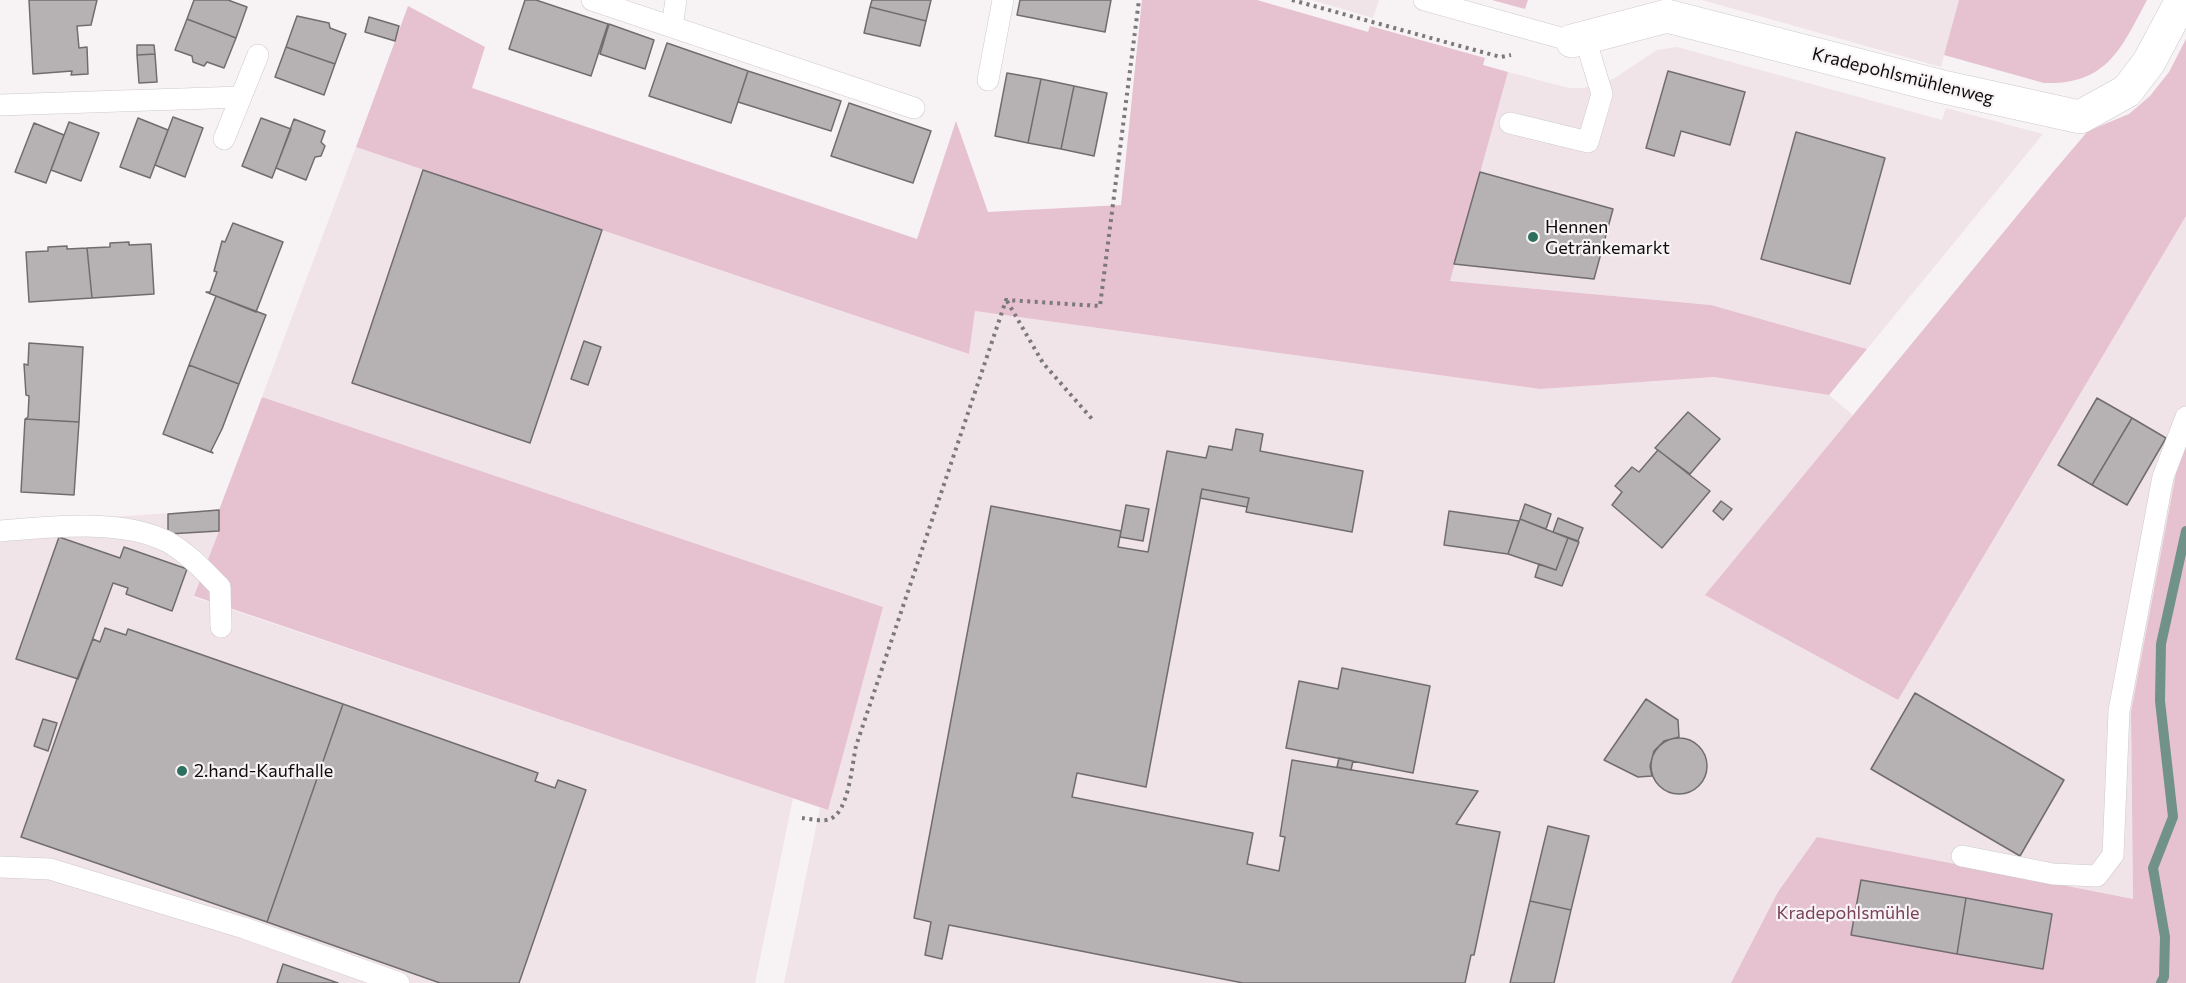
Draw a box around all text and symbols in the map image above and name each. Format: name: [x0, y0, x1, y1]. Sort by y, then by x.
street label: Kradepohlsmühlenweg: [1810, 43, 1996, 109]
place label: Hennen Getränkemarkt: [1545, 216, 1670, 258]
marker: Hennen Getränkemarkt: [1526, 230, 1540, 244]
place label: 2.hand-Kaufhalle: [194, 760, 333, 782]
marker: 2.hand-Kaufhalle: [175, 764, 189, 778]
park label: Kradepohlsmühle: [1776, 902, 1920, 924]

